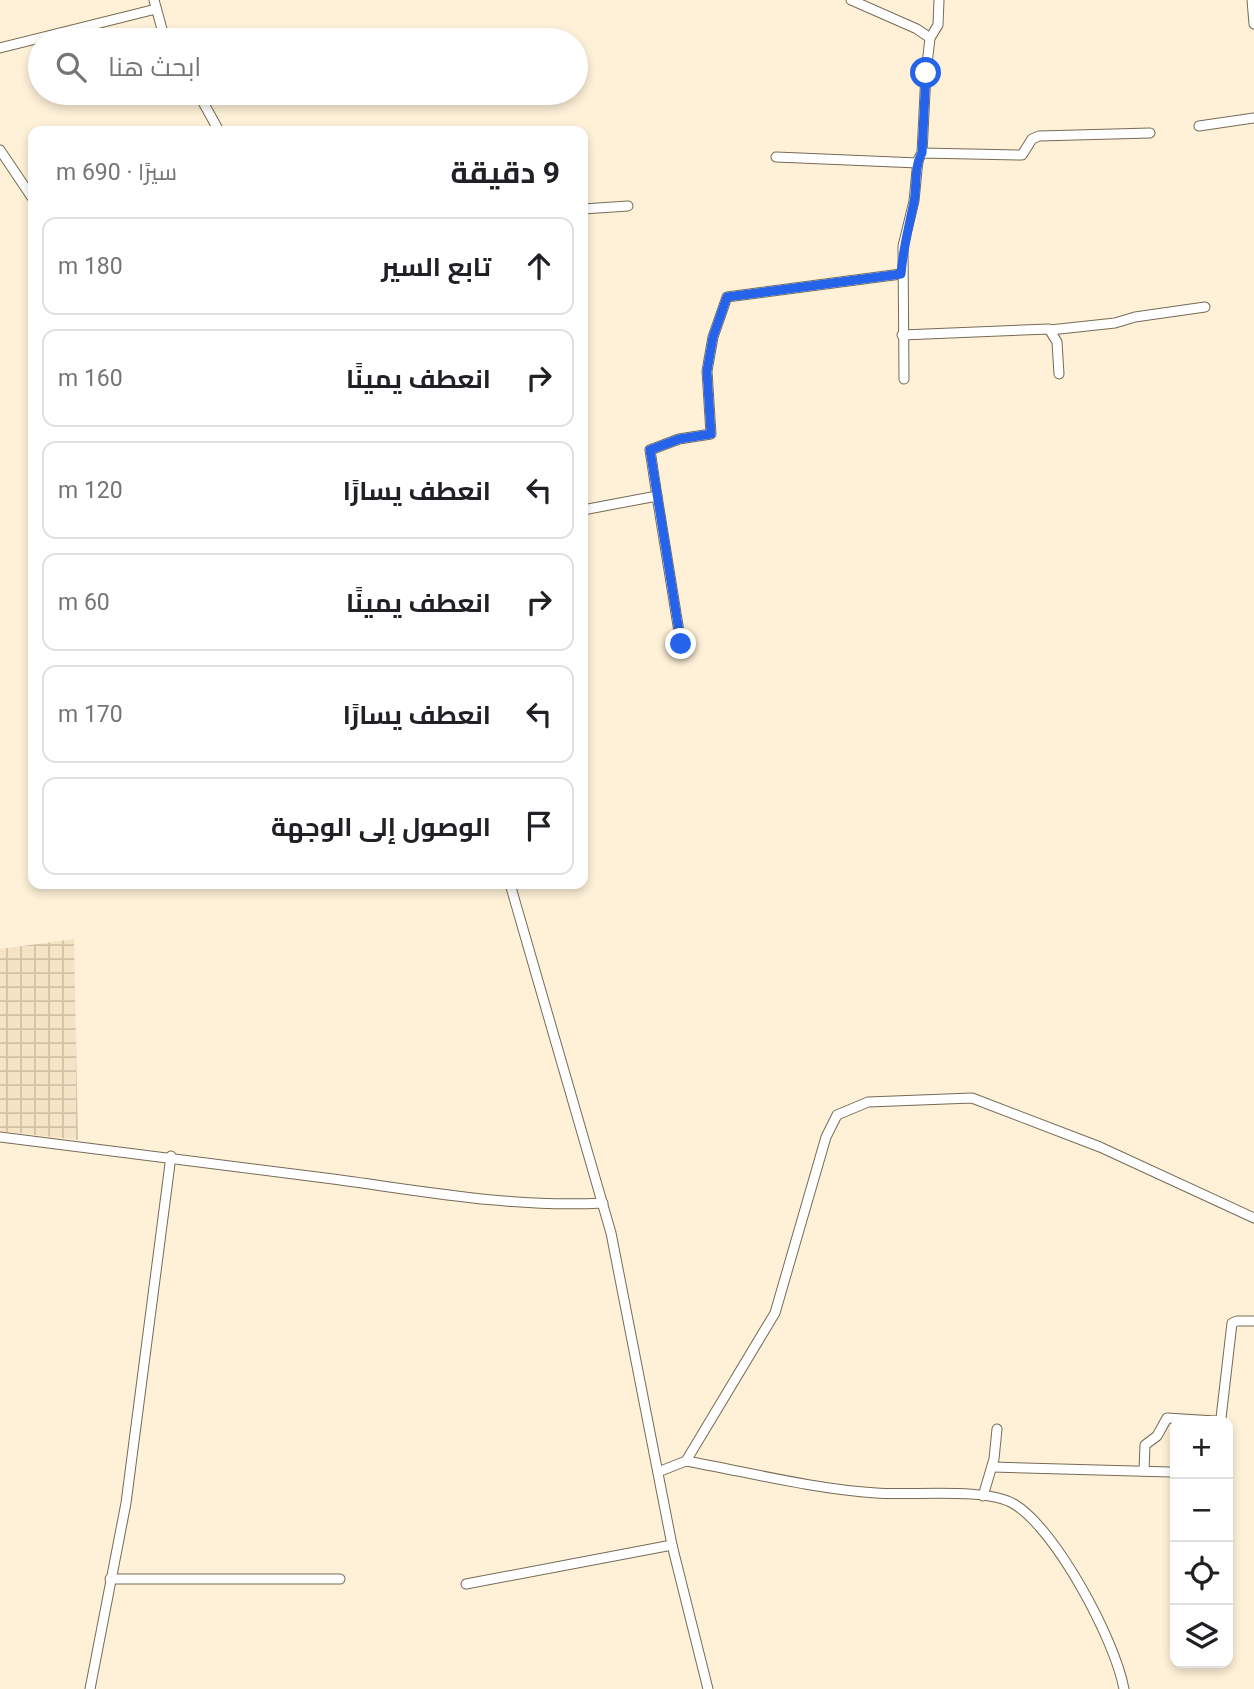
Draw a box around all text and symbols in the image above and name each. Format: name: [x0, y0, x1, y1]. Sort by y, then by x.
search box: [28, 28, 588, 105]
icon: search: [52, 48, 90, 86]
text: ابحث هنا: [108, 52, 201, 82]
route start: [910, 57, 941, 88]
text: 9 دقيقة: [451, 155, 560, 190]
text: سيرًا · 690 m: [56, 159, 177, 186]
icon: ahead: [520, 247, 558, 285]
text: تابع السير: [381, 252, 491, 282]
text: 180 m: [58, 253, 123, 280]
icon: right: [520, 359, 558, 397]
text: انعطف يمينًا: [346, 364, 491, 394]
text: 160 m: [58, 365, 123, 392]
icon: left: [520, 471, 558, 509]
text: انعطف يسارًا: [343, 476, 491, 506]
text: 120 m: [58, 477, 123, 504]
icon: right: [520, 583, 558, 621]
text: انعطف يمينًا: [346, 588, 491, 618]
text: 60 m: [58, 589, 110, 616]
route end: [665, 628, 696, 659]
icon: left: [520, 695, 558, 733]
text: انعطف يسارًا: [343, 700, 491, 730]
text: 170 m: [58, 701, 123, 728]
icon: arrive: [520, 807, 558, 845]
text: الوصول إلى الوجهة: [271, 812, 491, 842]
map controls: [1170, 1416, 1233, 1668]
button: +: [1170, 1416, 1233, 1479]
button: −: [1170, 1479, 1233, 1542]
button: locate: [1170, 1542, 1233, 1605]
button: layers: [1170, 1605, 1233, 1668]

